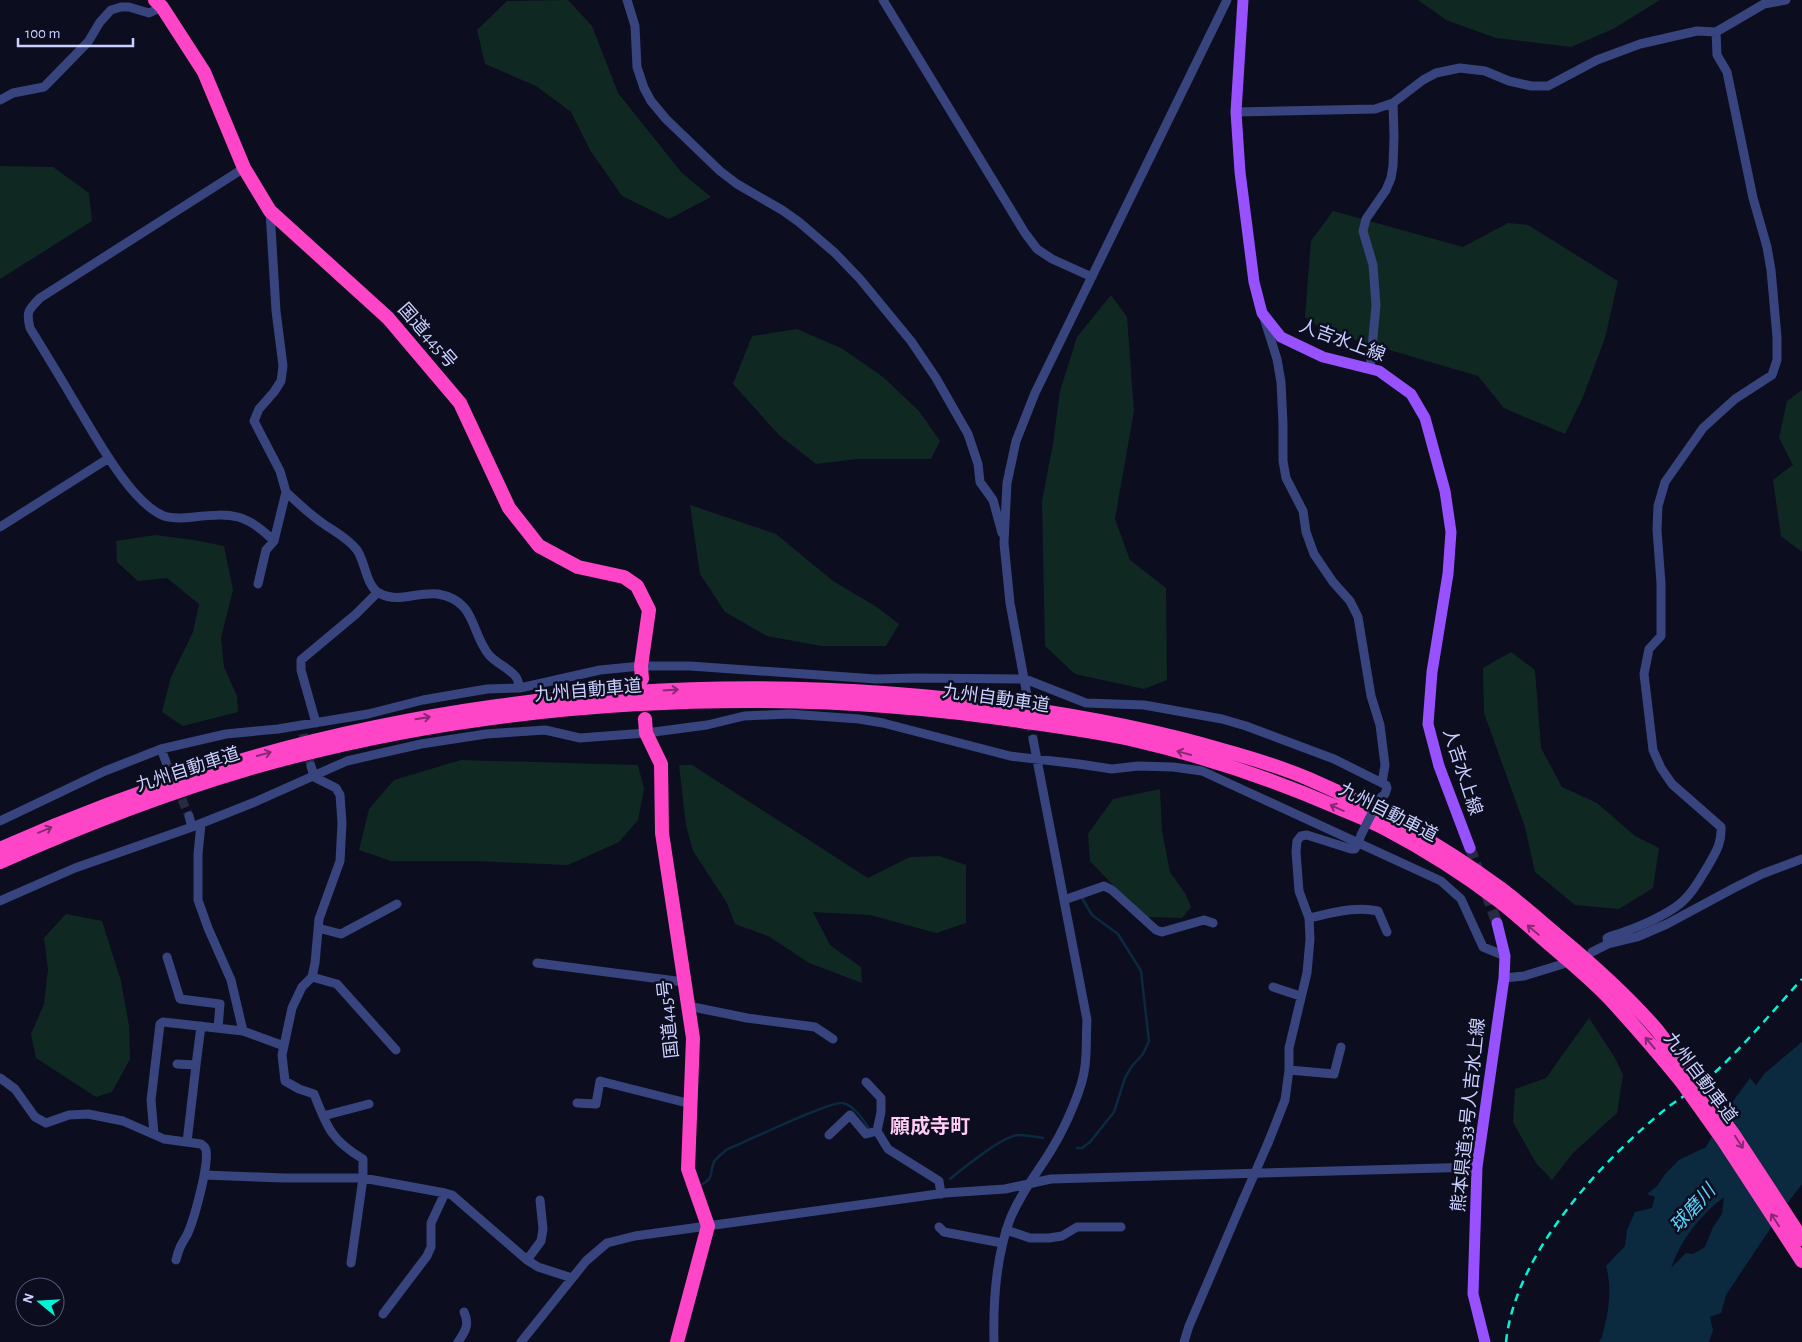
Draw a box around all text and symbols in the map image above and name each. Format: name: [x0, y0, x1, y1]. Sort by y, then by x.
scale bar: [18, 15, 132, 47]
text: 100 m: [25, 26, 60, 41]
street label: 国道445号: [394, 299, 461, 372]
street label: 人吉水上線: [1297, 315, 1388, 365]
street label: 九州自動車道: [533, 675, 643, 705]
street label: 九州自動車道: [941, 681, 1051, 715]
one-way arrow: [663, 686, 679, 695]
one-way arrow: [414, 712, 430, 722]
street label: 人吉水上線: [1440, 726, 1486, 818]
street label: 九州自動車道: [133, 743, 242, 795]
one-way arrow: [256, 748, 272, 758]
one-way arrow: [1177, 748, 1193, 758]
street label: 九州自動車道: [1336, 779, 1441, 846]
one-way arrow: [1330, 802, 1345, 812]
one-way arrow: [37, 824, 52, 834]
one-way arrow: [1527, 925, 1540, 936]
street label: 国道445号: [654, 979, 682, 1059]
street label: 熊本県道33号人吉水上線: [1448, 1017, 1488, 1213]
street label: 九州自動車道: [1660, 1028, 1741, 1127]
one-way arrow: [1644, 1037, 1655, 1050]
district label: 願成寺町: [890, 1115, 970, 1137]
one-way arrow: [1734, 1135, 1744, 1149]
water label: 球磨川: [1666, 1179, 1720, 1237]
one-way arrow: [1770, 1213, 1781, 1227]
north arrow: [15, 1277, 65, 1327]
text: N: [20, 1291, 37, 1305]

